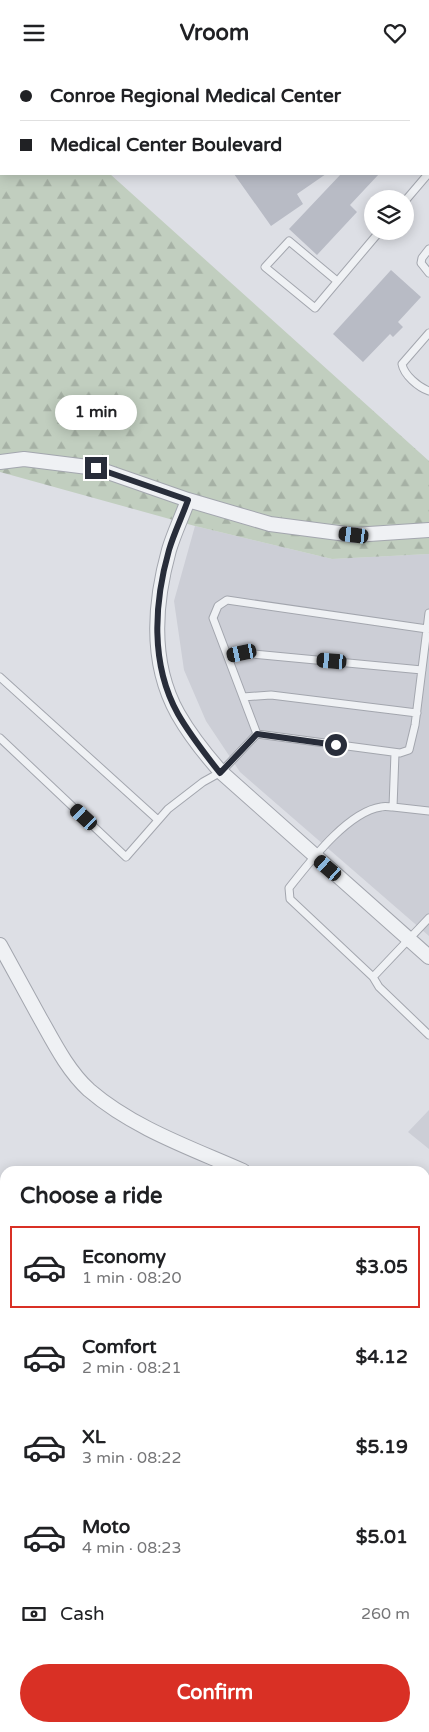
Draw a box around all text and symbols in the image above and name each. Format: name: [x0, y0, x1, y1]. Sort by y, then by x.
icon: menu: [20, 19, 48, 47]
icon: heart: [381, 19, 409, 47]
text: Vroom: [180, 20, 249, 46]
text: Conroe Regional Medical Center: [50, 85, 341, 107]
text: Medical Center Boulevard: [50, 134, 282, 156]
map controls: [364, 190, 414, 240]
button: layers: [364, 190, 414, 240]
callout: 1 min: [55, 395, 137, 431]
text: 1 min: [75, 402, 117, 422]
route end: [85, 457, 107, 479]
car: [338, 526, 369, 544]
car: [225, 643, 258, 663]
car: [316, 652, 347, 670]
route start: [325, 734, 347, 756]
car: [67, 801, 100, 833]
car: [311, 852, 344, 884]
text: Choose a ride: [20, 1183, 163, 1209]
icon: car: [22, 1245, 67, 1290]
text: Economy: [82, 1246, 166, 1268]
text: $3.05: [356, 1256, 408, 1278]
text: 1 min · 08:20: [82, 1268, 181, 1288]
icon: car: [22, 1335, 67, 1380]
text: Comfort: [82, 1336, 156, 1358]
text: $4.12: [356, 1346, 408, 1368]
text: 2 min · 08:21: [82, 1358, 181, 1378]
icon: car: [22, 1425, 67, 1470]
text: XL: [82, 1426, 106, 1448]
text: $5.19: [356, 1436, 408, 1458]
text: 3 min · 08:22: [82, 1448, 181, 1468]
icon: car: [22, 1515, 67, 1560]
text: Moto: [82, 1516, 130, 1538]
text: $5.01: [356, 1526, 408, 1548]
text: 4 min · 08:23: [82, 1538, 181, 1558]
icon: cash: [20, 1600, 48, 1628]
text: Cash: [60, 1603, 105, 1625]
text: 260 m: [361, 1604, 410, 1624]
button: Confirm: [20, 1664, 410, 1722]

